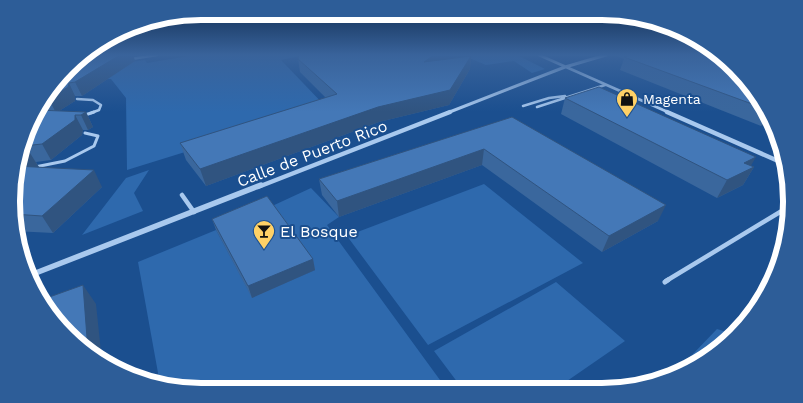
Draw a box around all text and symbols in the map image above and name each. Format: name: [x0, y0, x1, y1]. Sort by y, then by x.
shop icon: Magenta: [615, 87, 639, 118]
place label: Magenta: [643, 91, 701, 107]
street label: Calle de Puerto Rico: [234, 116, 390, 191]
bar icon: El Bosque: [252, 219, 276, 250]
place label: El Bosque: [280, 222, 358, 241]

